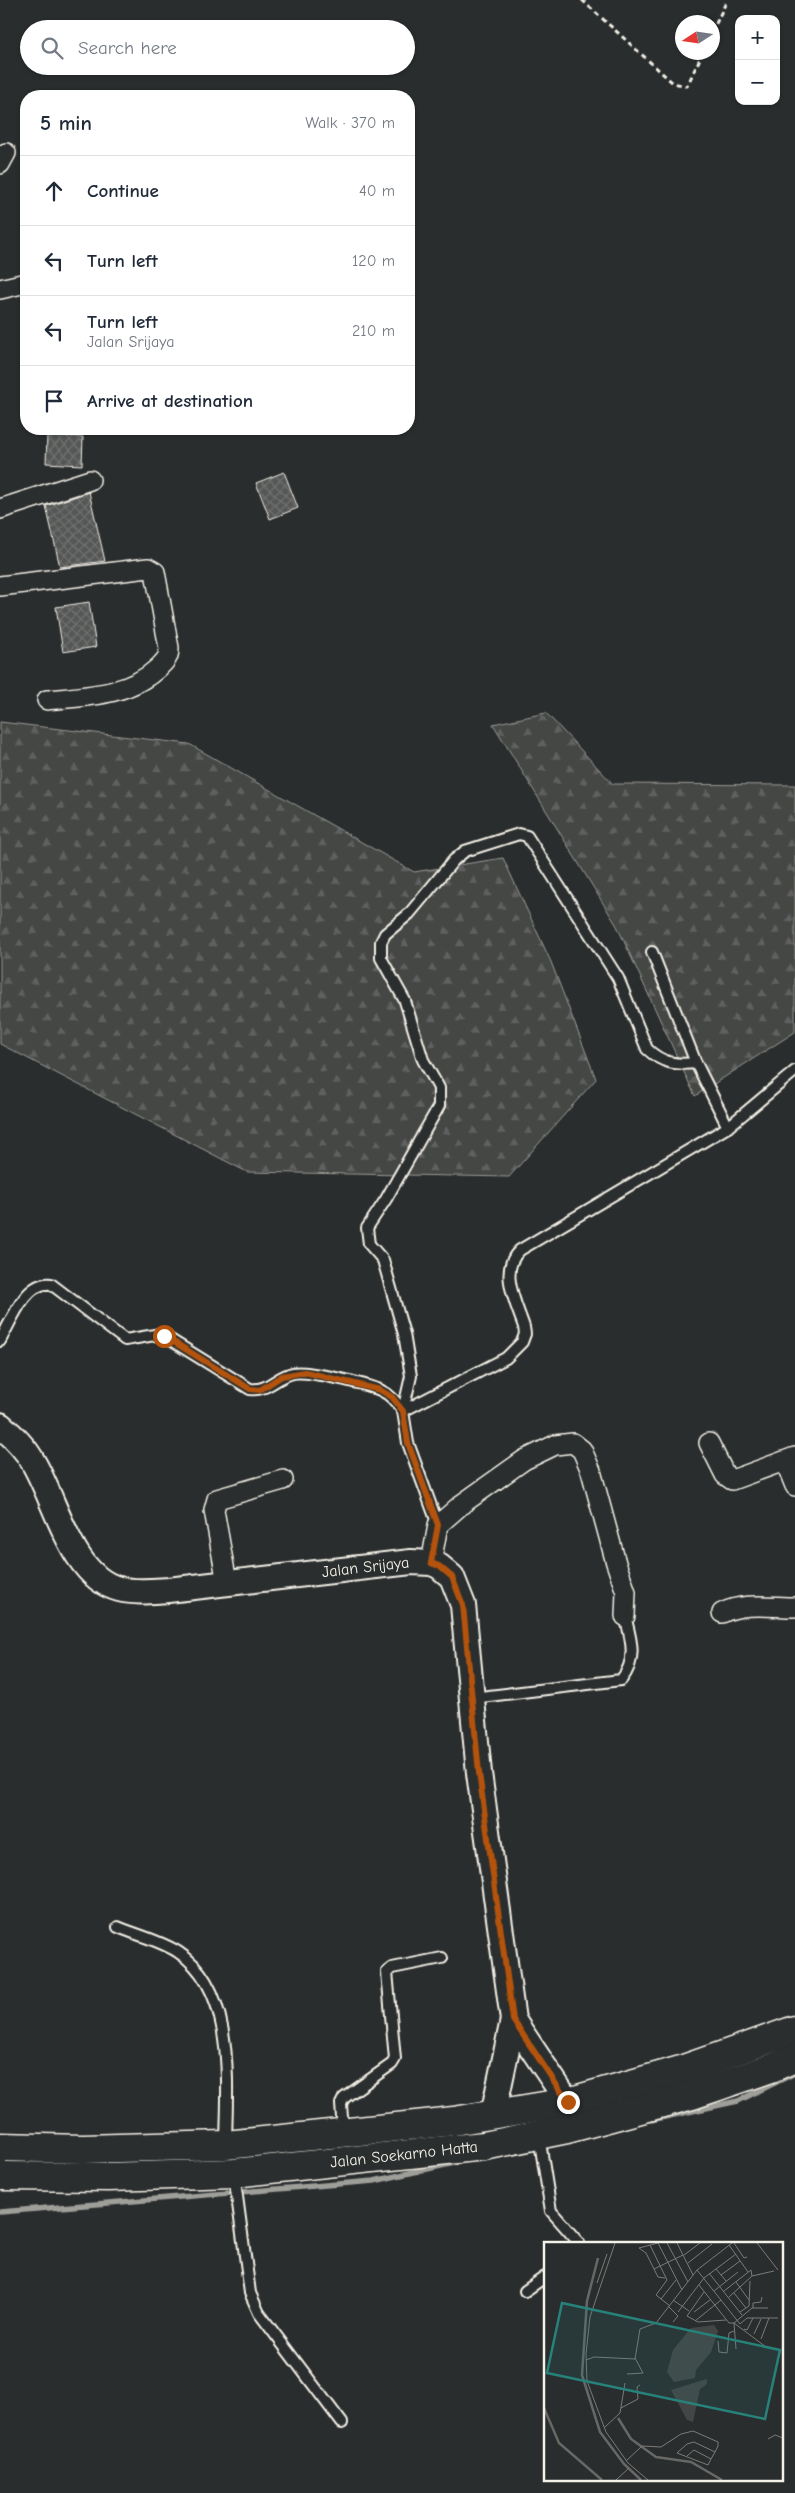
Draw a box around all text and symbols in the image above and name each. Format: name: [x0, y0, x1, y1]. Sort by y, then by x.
north arrow: [675, 15, 720, 60]
map controls: [735, 15, 780, 105]
button: +: [735, 15, 780, 60]
search box: [20, 20, 415, 75]
icon: search: [38, 34, 66, 62]
text: Search here: [78, 37, 177, 59]
button: −: [735, 60, 780, 105]
text: 5 min: [40, 111, 92, 135]
text: Walk · 370 m: [305, 114, 395, 132]
icon: ahead: [40, 177, 68, 205]
text: Continue: [87, 180, 159, 202]
text: 40 m: [359, 182, 395, 200]
icon: left: [40, 247, 68, 275]
text: Turn left: [87, 250, 158, 272]
text: 120 m: [352, 252, 395, 270]
text: Turn left: [87, 311, 158, 333]
icon: left: [40, 317, 68, 345]
text: 210 m: [352, 322, 395, 340]
text: Jalan Srijaya: [87, 333, 175, 351]
icon: arrive: [40, 387, 68, 415]
text: Arrive at destination: [87, 390, 253, 412]
route start: [153, 1325, 176, 1348]
street label: Jalan Srijaya: [321, 1553, 410, 1581]
route end: [557, 2091, 580, 2114]
street label: Jalan Soekarno Hatta: [329, 2138, 479, 2172]
inset map: [544, 2242, 782, 2480]

